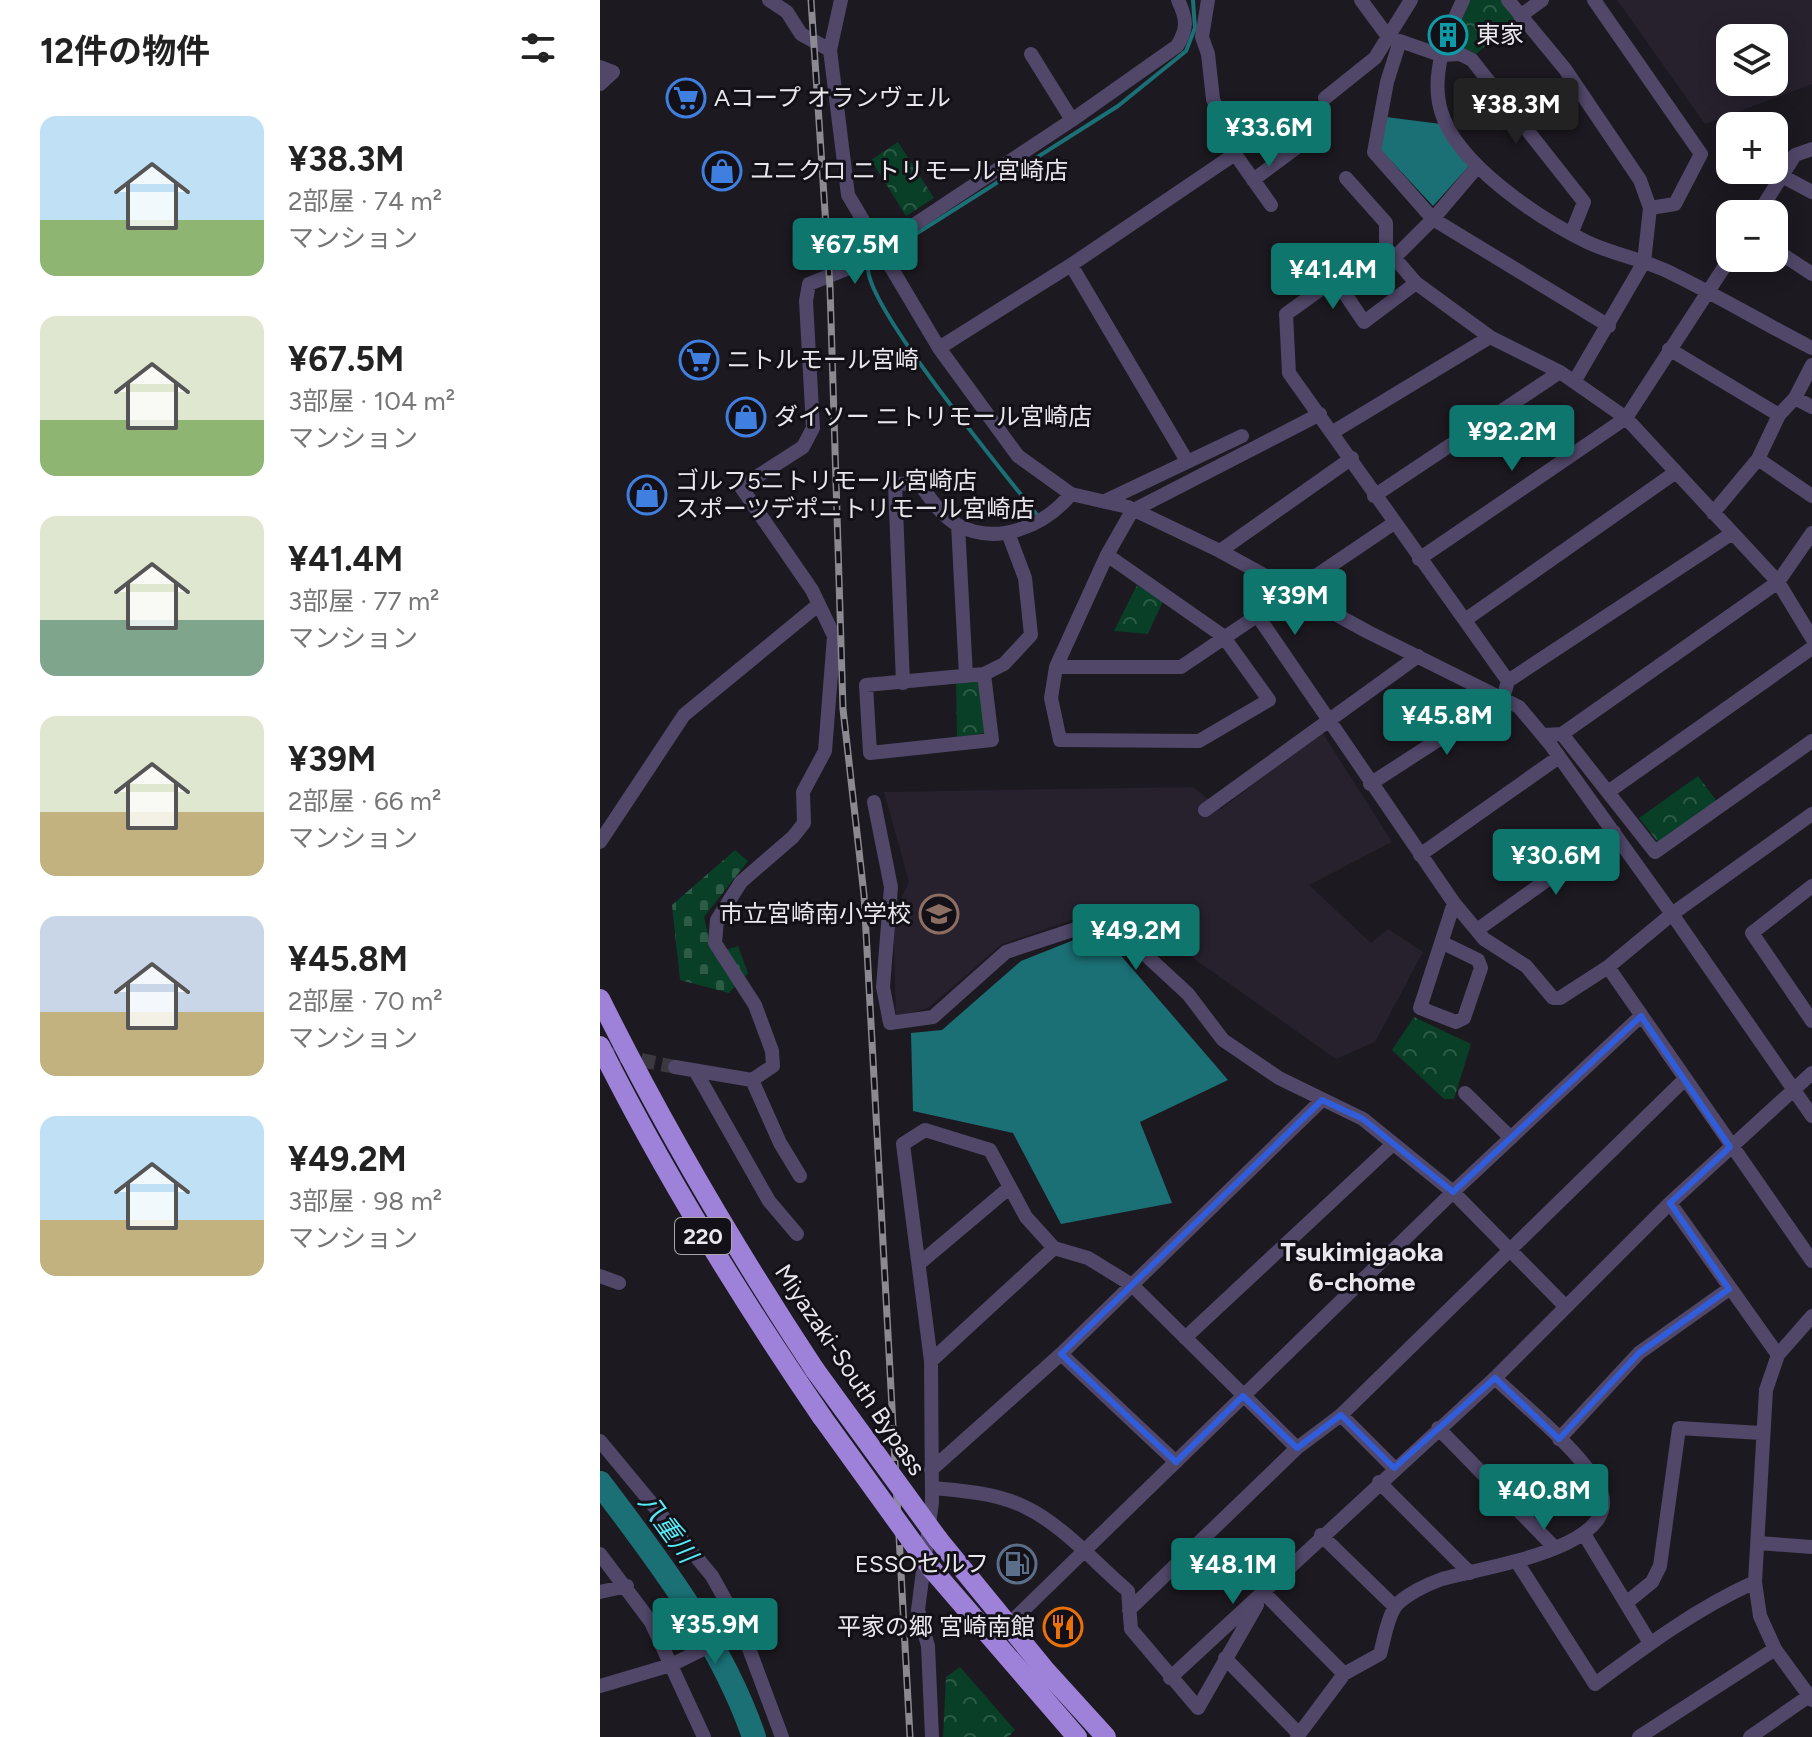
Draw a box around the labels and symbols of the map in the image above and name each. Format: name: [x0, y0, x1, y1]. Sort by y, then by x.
building icon: 東家: [1427, 14, 1469, 56]
place label: 東家: [1476, 20, 1524, 49]
supermarket icon: Aコープ オランヴェル: [665, 77, 707, 119]
pin: ¥38.3M: [1451, 78, 1581, 146]
place label: Aコープ オランヴェル: [714, 83, 951, 112]
pin: ¥33.6M: [1204, 101, 1334, 169]
shop icon: ユニクロ ニトリモール宮崎店: [701, 150, 743, 192]
place label: ユニクロ ニトリモール宮崎店: [750, 156, 1068, 185]
pin: ¥67.5M: [790, 218, 920, 286]
pin: ¥41.4M: [1268, 243, 1398, 311]
supermarket icon: ニトルモール宮崎: [678, 339, 720, 381]
place label: ニトルモール宮崎: [727, 345, 919, 374]
shop icon: ダイソー ニトリモール宮崎店: [725, 396, 767, 438]
place label: ダイソー ニトリモール宮崎店: [774, 402, 1092, 431]
pin: ¥92.2M: [1447, 405, 1577, 473]
place label: ゴルフ5ニトリモール宮崎店 スポーツデポニトリモール宮崎店: [675, 466, 1035, 523]
shop icon: ゴルフ5ニトリモール宮崎店 スポーツデポニトリモール宮崎店: [626, 474, 668, 516]
pin: ¥39M: [1248, 569, 1342, 637]
pin: ¥45.8M: [1382, 689, 1512, 757]
pin: ¥30.6M: [1491, 829, 1621, 897]
school or university icon: 市立宮崎南小学校: [918, 893, 960, 935]
place label: 市立宮崎南小学校: [719, 899, 911, 928]
pin: ¥49.2M: [1071, 904, 1201, 972]
road number: 220: [675, 1218, 731, 1254]
district label: Tsukimigaoka 6-chome: [1280, 1236, 1444, 1298]
street label: Miyazaki-South Bypass: [769, 1259, 932, 1481]
pin: ¥40.8M: [1479, 1464, 1609, 1532]
water label: 八重川: [632, 1487, 706, 1571]
pin: ¥48.1M: [1168, 1538, 1298, 1606]
fuel station icon: ESSOセルフ: [996, 1543, 1038, 1585]
place label: ESSOセルフ: [855, 1549, 989, 1578]
pin: ¥35.9M: [650, 1598, 780, 1666]
restaurant icon: 平家の郷 宮崎南館: [1042, 1606, 1084, 1648]
place label: 平家の郷 宮崎南館: [837, 1612, 1035, 1641]

